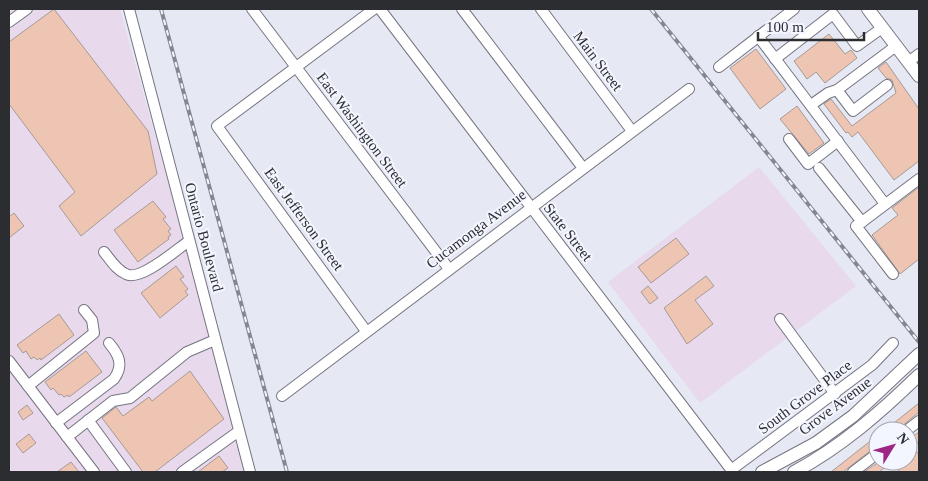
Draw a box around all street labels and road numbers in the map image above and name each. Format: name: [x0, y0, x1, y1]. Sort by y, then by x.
street label: Main Street: [570, 28, 626, 95]
street label: East Washington Street: [314, 70, 411, 191]
street label: East Jefferson Street: [261, 165, 347, 274]
street label: Ontario Boulevard: [182, 181, 226, 294]
street label: Cucamonga Avenue: [423, 186, 529, 272]
street label: State Street: [541, 200, 596, 265]
street label: South Grove Place: [755, 357, 855, 437]
street label: Grove Avenue: [796, 374, 874, 438]

